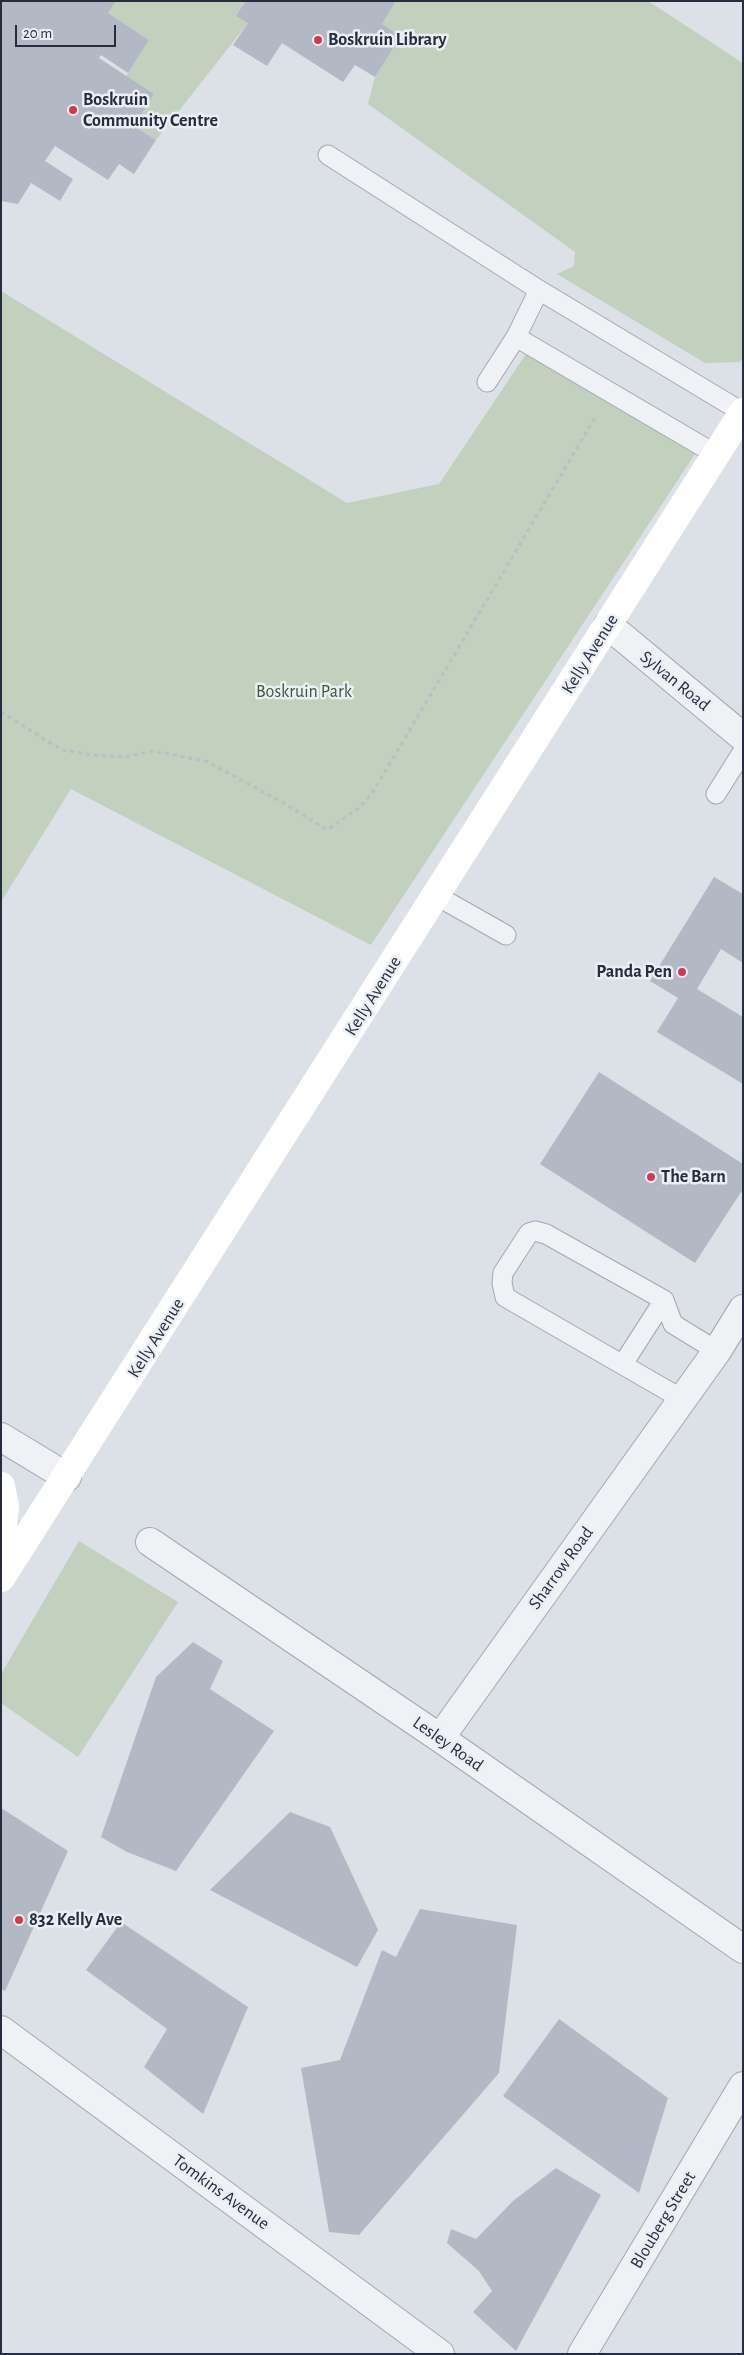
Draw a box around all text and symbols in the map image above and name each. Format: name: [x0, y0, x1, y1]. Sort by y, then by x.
scale bar: [18, 15, 119, 47]
text: 20 m: [23, 26, 52, 41]
place label: Boskruin Library: [328, 29, 447, 51]
marker: Boskruin Library: [312, 34, 324, 46]
place label: Boskruin Community Centre: [83, 89, 218, 132]
marker: Boskruin Community Centre: [67, 104, 79, 116]
street label: Kelly Avenue: [557, 610, 623, 698]
street label: Sylvan Road: [636, 646, 714, 716]
park label: Boskruin Park: [256, 681, 352, 703]
street label: Kelly Avenue: [340, 952, 406, 1040]
place label: Panda Pen: [596, 961, 672, 983]
marker: Panda Pen: [676, 966, 688, 978]
place label: The Barn: [661, 1166, 726, 1188]
marker: The Barn: [645, 1171, 657, 1183]
street label: Kelly Avenue: [123, 1294, 189, 1382]
street label: Sharrow Road: [524, 1522, 598, 1614]
street label: Lesley Road: [408, 1712, 488, 1776]
place label: 832 Kelly Ave: [29, 1909, 122, 1931]
marker: 832 Kelly Ave: [13, 1914, 25, 1926]
street label: Tomkins Avenue: [168, 2150, 274, 2234]
street label: Blouberg Street: [626, 2167, 700, 2273]

